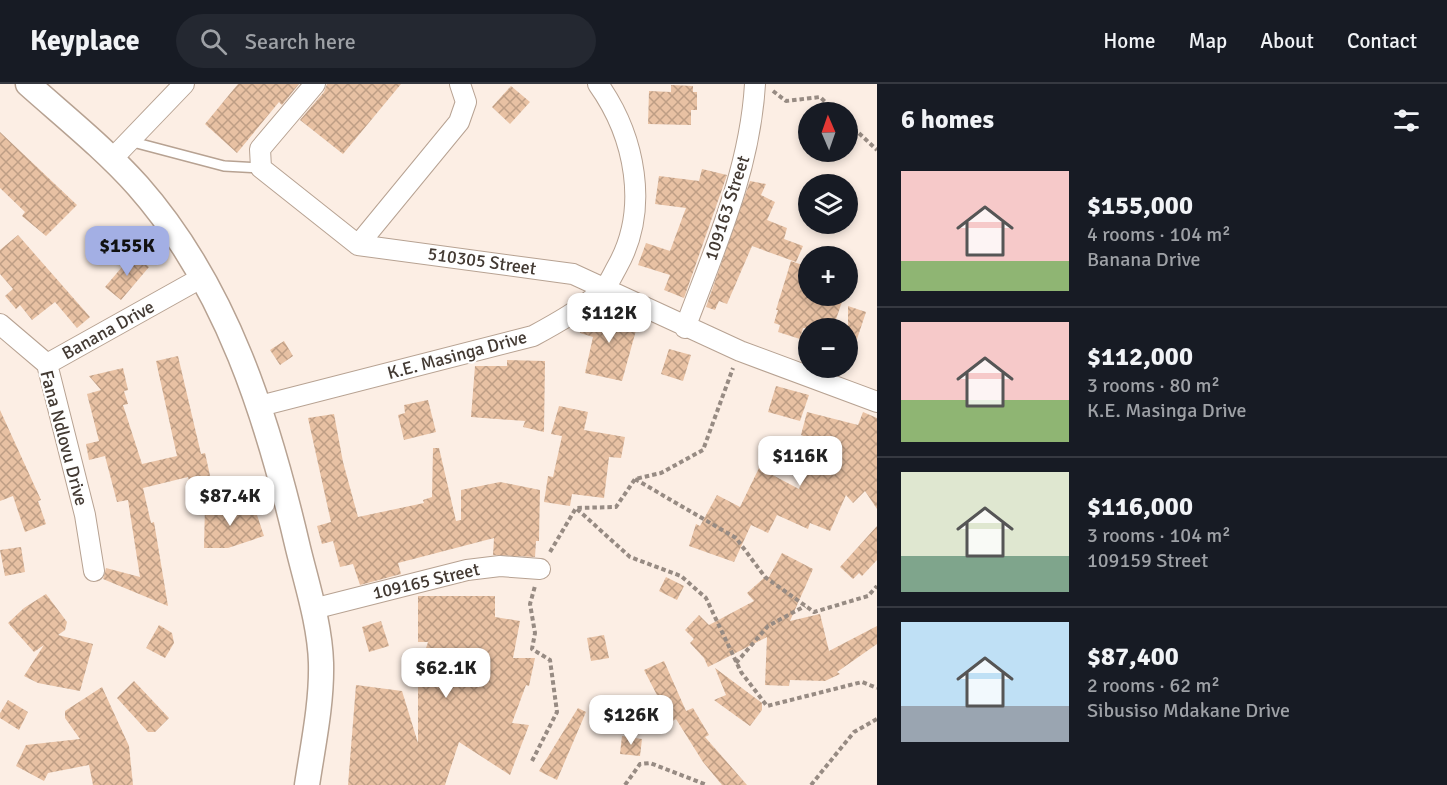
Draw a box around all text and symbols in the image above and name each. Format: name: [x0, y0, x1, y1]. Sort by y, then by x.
search box: [176, 14, 596, 68]
text: Keyplace: [30, 24, 140, 58]
icon: search: [197, 25, 230, 58]
text: Search here: [245, 28, 356, 55]
text: Home: [1103, 28, 1156, 54]
text: Map: [1189, 28, 1227, 54]
text: About: [1260, 28, 1314, 54]
text: Contact: [1347, 28, 1417, 54]
north arrow: [798, 102, 858, 162]
map controls: [798, 102, 858, 378]
text: 6 homes: [901, 104, 994, 136]
icon: filters: [1390, 104, 1423, 137]
street label: 109163 Street: [700, 153, 754, 263]
button: layers: [798, 174, 858, 234]
text: $155,000: [1087, 190, 1193, 222]
icon: home: [949, 195, 1021, 267]
text: 4 rooms · 104 m²: [1087, 222, 1231, 247]
pin: $155K: [85, 226, 169, 277]
text: $155K: [99, 233, 155, 258]
street label: 510305 Street: [426, 243, 538, 279]
button: +: [798, 246, 858, 306]
text: Banana Drive: [1087, 247, 1200, 272]
pin: $112K: [567, 293, 651, 344]
street label: Banana Drive: [58, 296, 158, 364]
text: $112K: [581, 300, 637, 325]
button: −: [798, 318, 858, 378]
street label: K.E. Masinga Drive: [385, 326, 529, 384]
text: $112,000: [1087, 341, 1193, 373]
icon: home: [949, 346, 1021, 418]
street label: Fana Ndlovu Drive: [35, 368, 93, 508]
text: 3 rooms · 80 m²: [1087, 373, 1220, 398]
text: K.E. Masinga Drive: [1087, 398, 1246, 423]
pin: $116K: [758, 436, 842, 487]
text: $116K: [772, 443, 828, 468]
pin: $87.4K: [181, 476, 279, 527]
text: $87.4K: [199, 483, 261, 508]
text: $116,000: [1087, 491, 1193, 523]
icon: home: [949, 496, 1021, 568]
text: 3 rooms · 104 m²: [1087, 523, 1231, 548]
text: 109159 Street: [1087, 548, 1208, 573]
street label: 109165 Street: [370, 558, 482, 604]
text: $87,400: [1087, 641, 1179, 673]
icon: home: [949, 646, 1021, 718]
pin: $62.1K: [397, 648, 495, 699]
text: $62.1K: [415, 655, 477, 680]
text: 2 rooms · 62 m²: [1087, 673, 1220, 698]
pin: $126K: [589, 695, 673, 746]
text: Sibusiso Mdakane Drive: [1087, 698, 1290, 723]
text: $126K: [603, 702, 659, 727]

